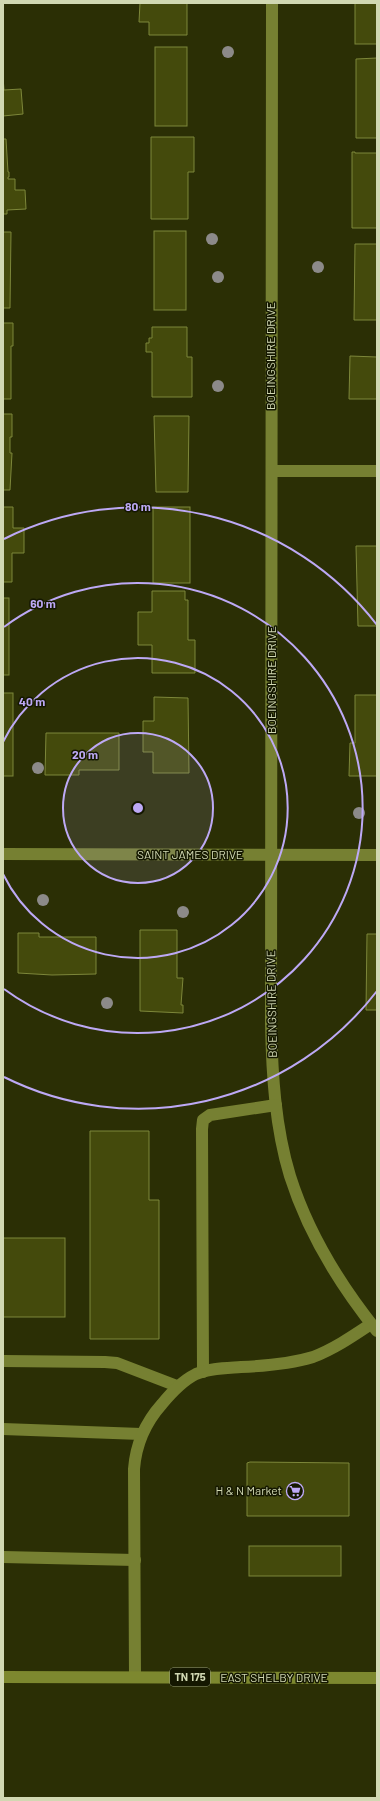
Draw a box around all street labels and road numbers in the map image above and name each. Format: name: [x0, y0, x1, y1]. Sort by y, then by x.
street label: BOEINGSHIRE DRIVE: [263, 302, 277, 410]
street label: BOEINGSHIRE DRIVE: [264, 626, 278, 734]
street label: SAINT JAMES DRIVE: [137, 847, 243, 861]
street label: BOEINGSHIRE DRIVE: [263, 950, 279, 1058]
road number: TN 175: [170, 1668, 210, 1686]
street label: EAST SHELBY DRIVE: [220, 1670, 328, 1684]

